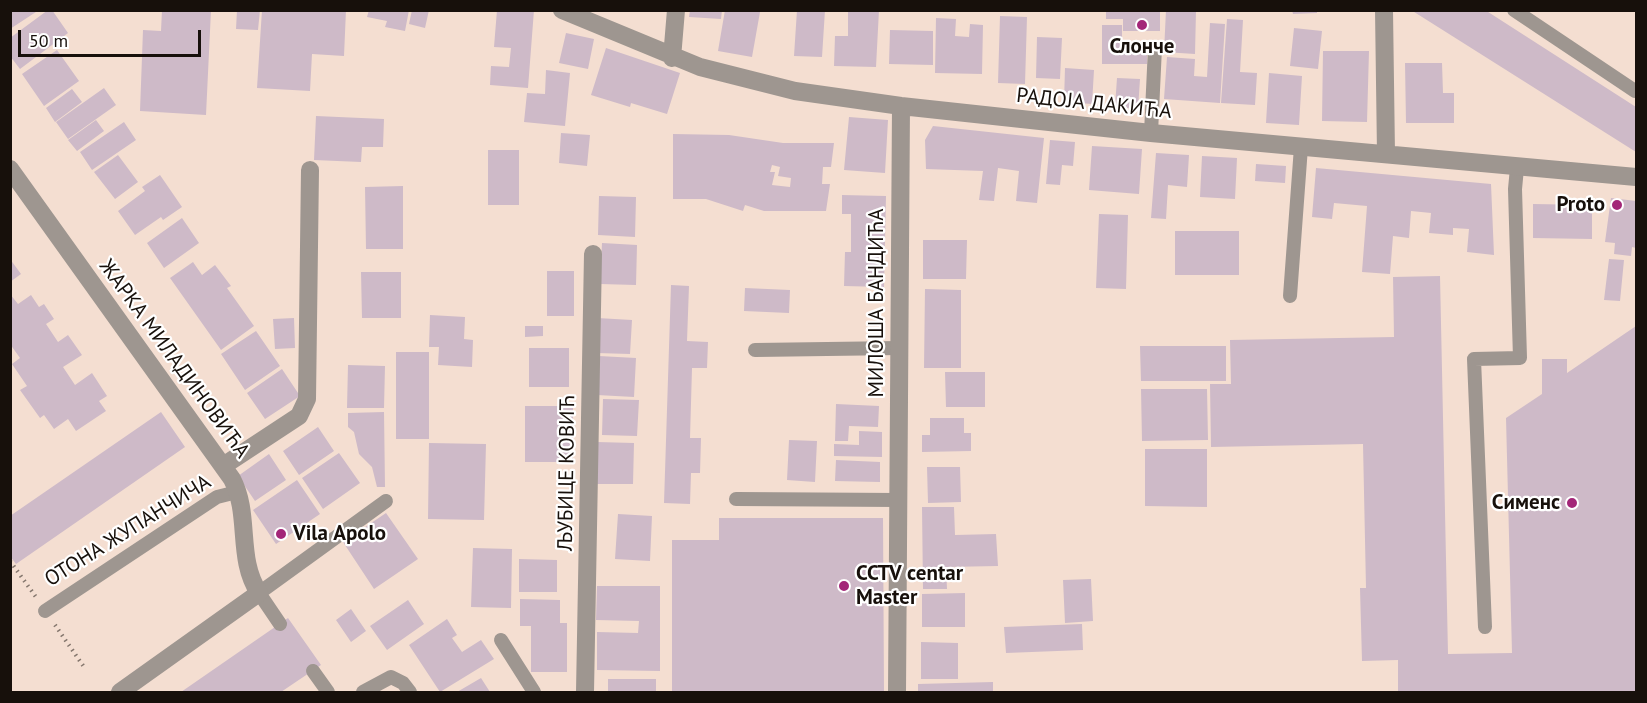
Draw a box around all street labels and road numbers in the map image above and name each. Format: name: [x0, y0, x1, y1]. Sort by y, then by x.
street label: РАДОЈА ДАКИЋА: [1015, 83, 1173, 125]
street label: МИЛОША БАНДИЋА: [864, 208, 890, 398]
street label: ЖАРКА МИЛАДИНОВИЋА: [93, 255, 255, 463]
street label: ЉУБИЦЕ КОВИЋ: [553, 395, 581, 551]
street label: ОТОНА ЖУПАНЧИЧА: [40, 470, 216, 592]

